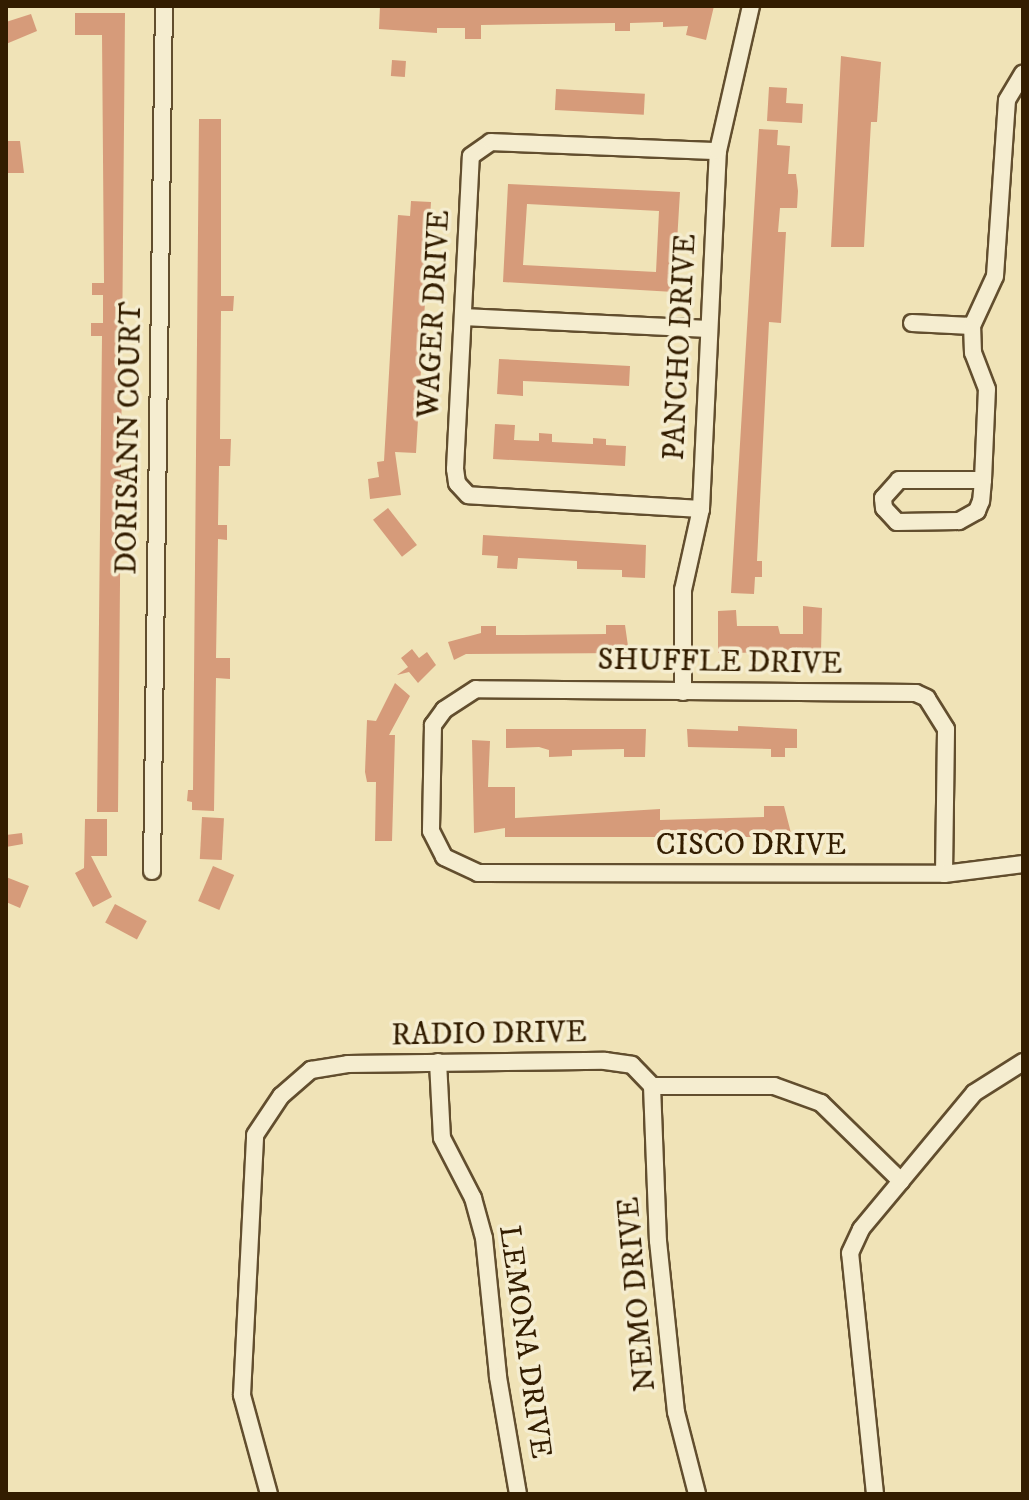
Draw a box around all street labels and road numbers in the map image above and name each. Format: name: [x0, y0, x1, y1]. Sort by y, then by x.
street label: WAGER DRIVE: [412, 209, 458, 419]
street label: PANCHO DRIVE: [657, 233, 705, 461]
street label: DORISANN COURT: [110, 301, 150, 575]
street label: SHUFFLE DRIVE: [597, 643, 843, 683]
street label: CISCO DRIVE: [656, 828, 846, 864]
street label: RADIO DRIVE: [391, 1015, 587, 1055]
street label: NEMO DRIVE: [612, 1195, 664, 1393]
street label: LEMONA DRIVE: [490, 1223, 558, 1461]

